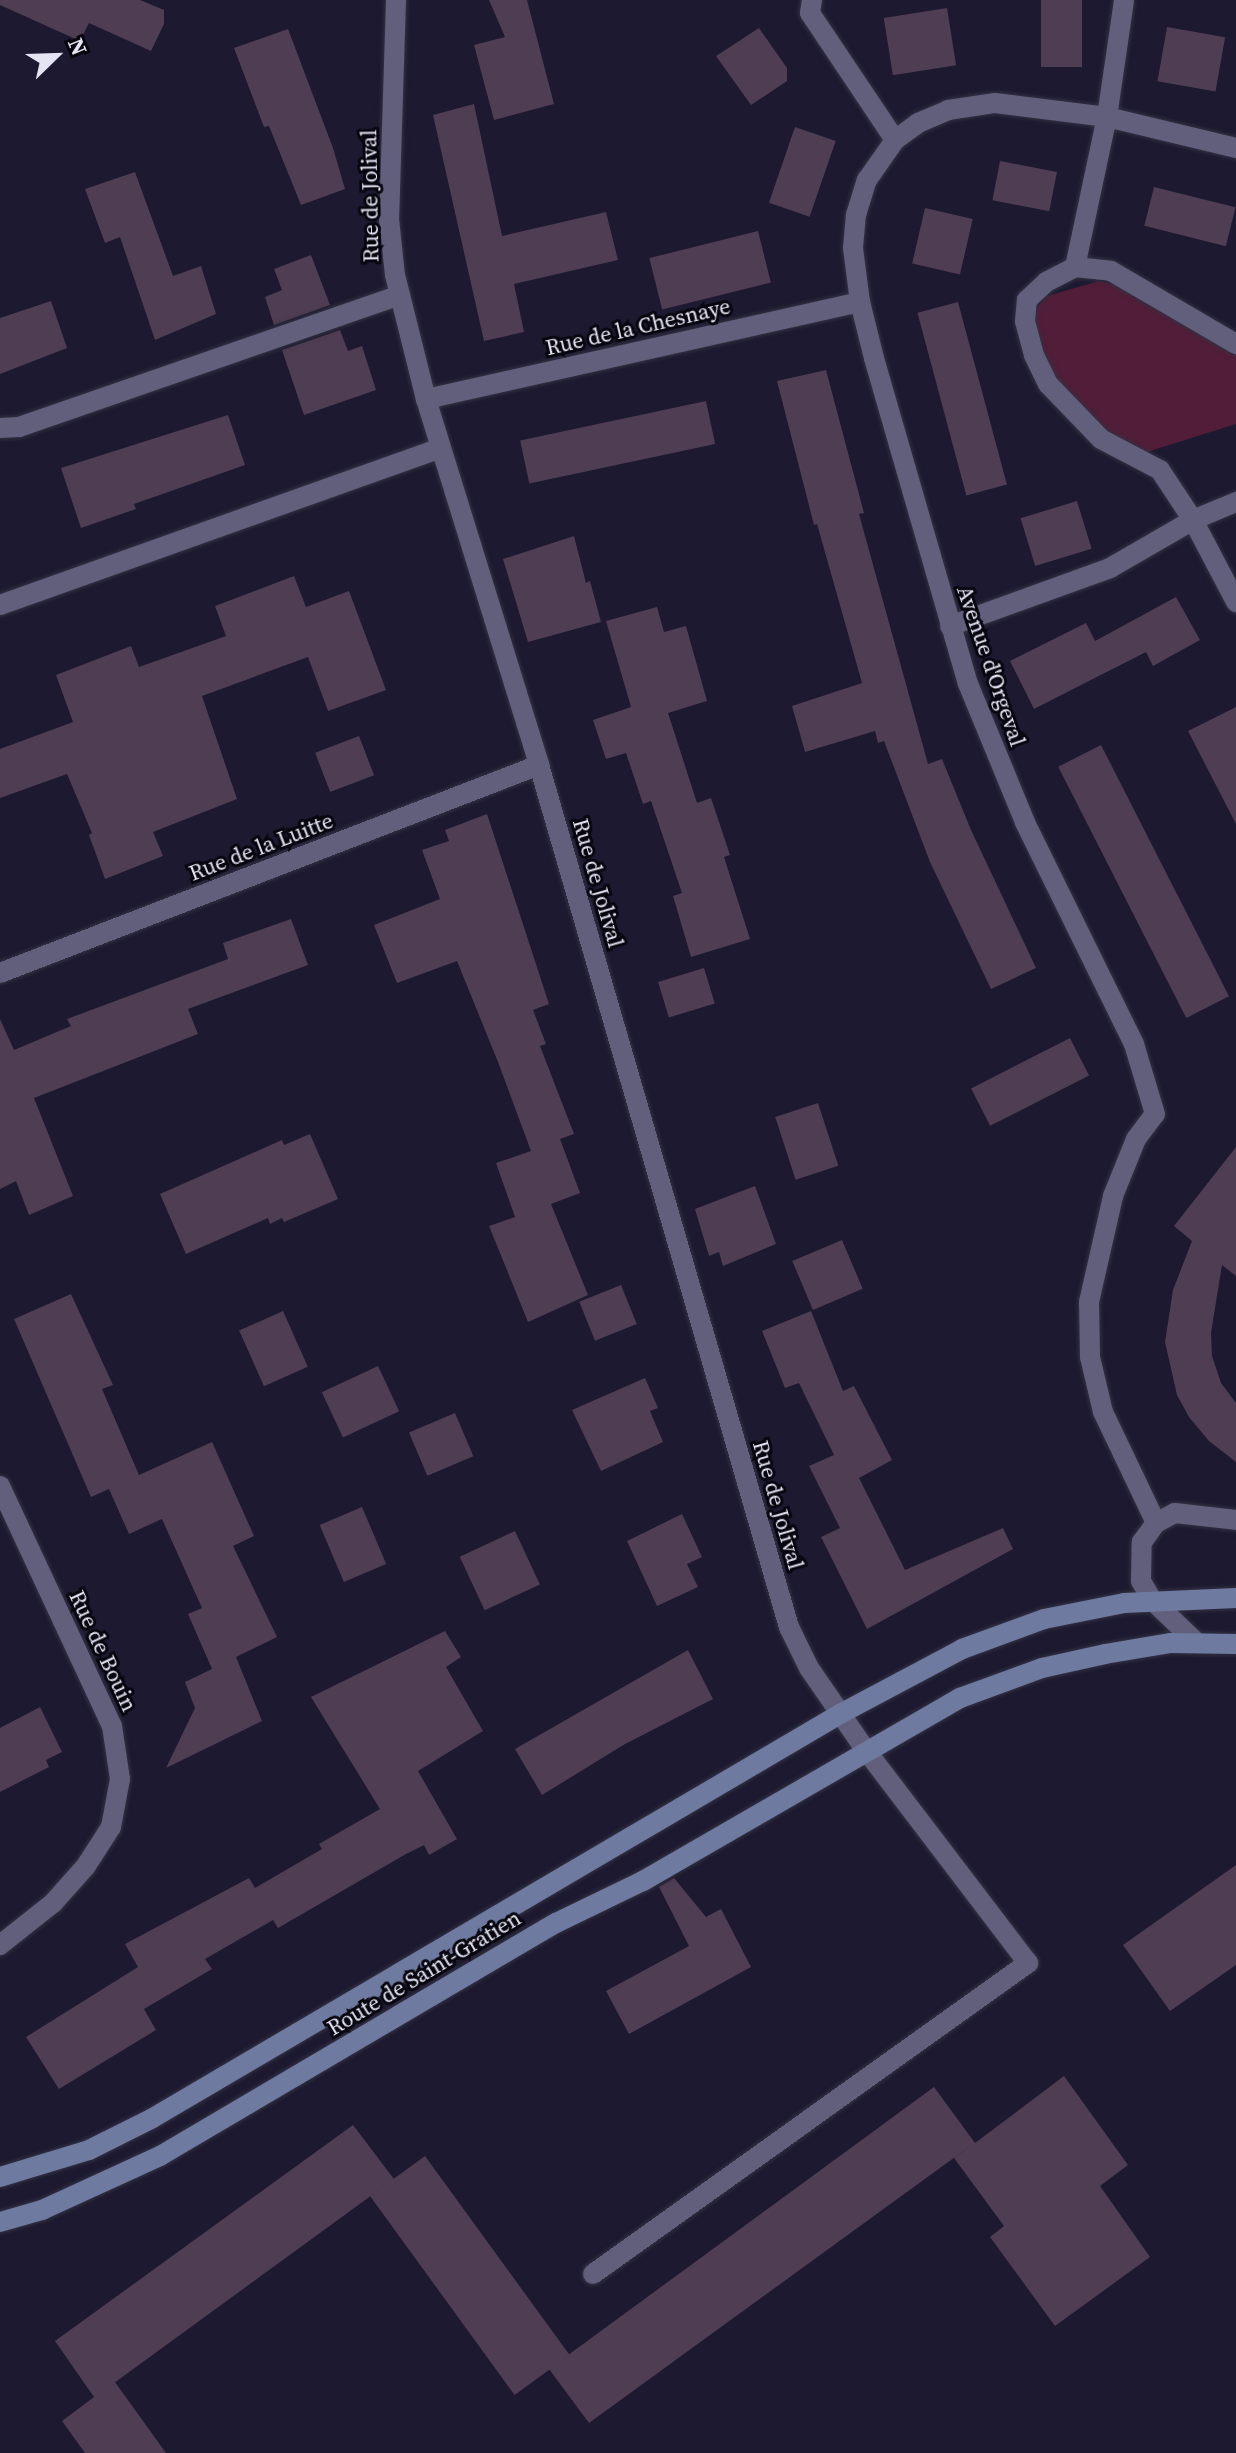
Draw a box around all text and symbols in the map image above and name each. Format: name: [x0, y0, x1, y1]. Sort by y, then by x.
north arrow: [16, 16, 96, 96]
text: N: [61, 33, 95, 60]
street label: Rue de Jolival: [356, 129, 384, 263]
street label: Rue de la Chesnaye: [543, 293, 733, 361]
street label: Avenue d'Orgeval: [951, 582, 1031, 750]
street label: Rue de la Luitte: [185, 807, 337, 887]
street label: Rue de Jolival: [567, 816, 629, 950]
street label: Rue de Jolival: [747, 1438, 809, 1572]
street label: Rue de Bouin: [64, 1586, 142, 1716]
street label: Route de Saint-Gratien: [322, 1905, 526, 2041]

